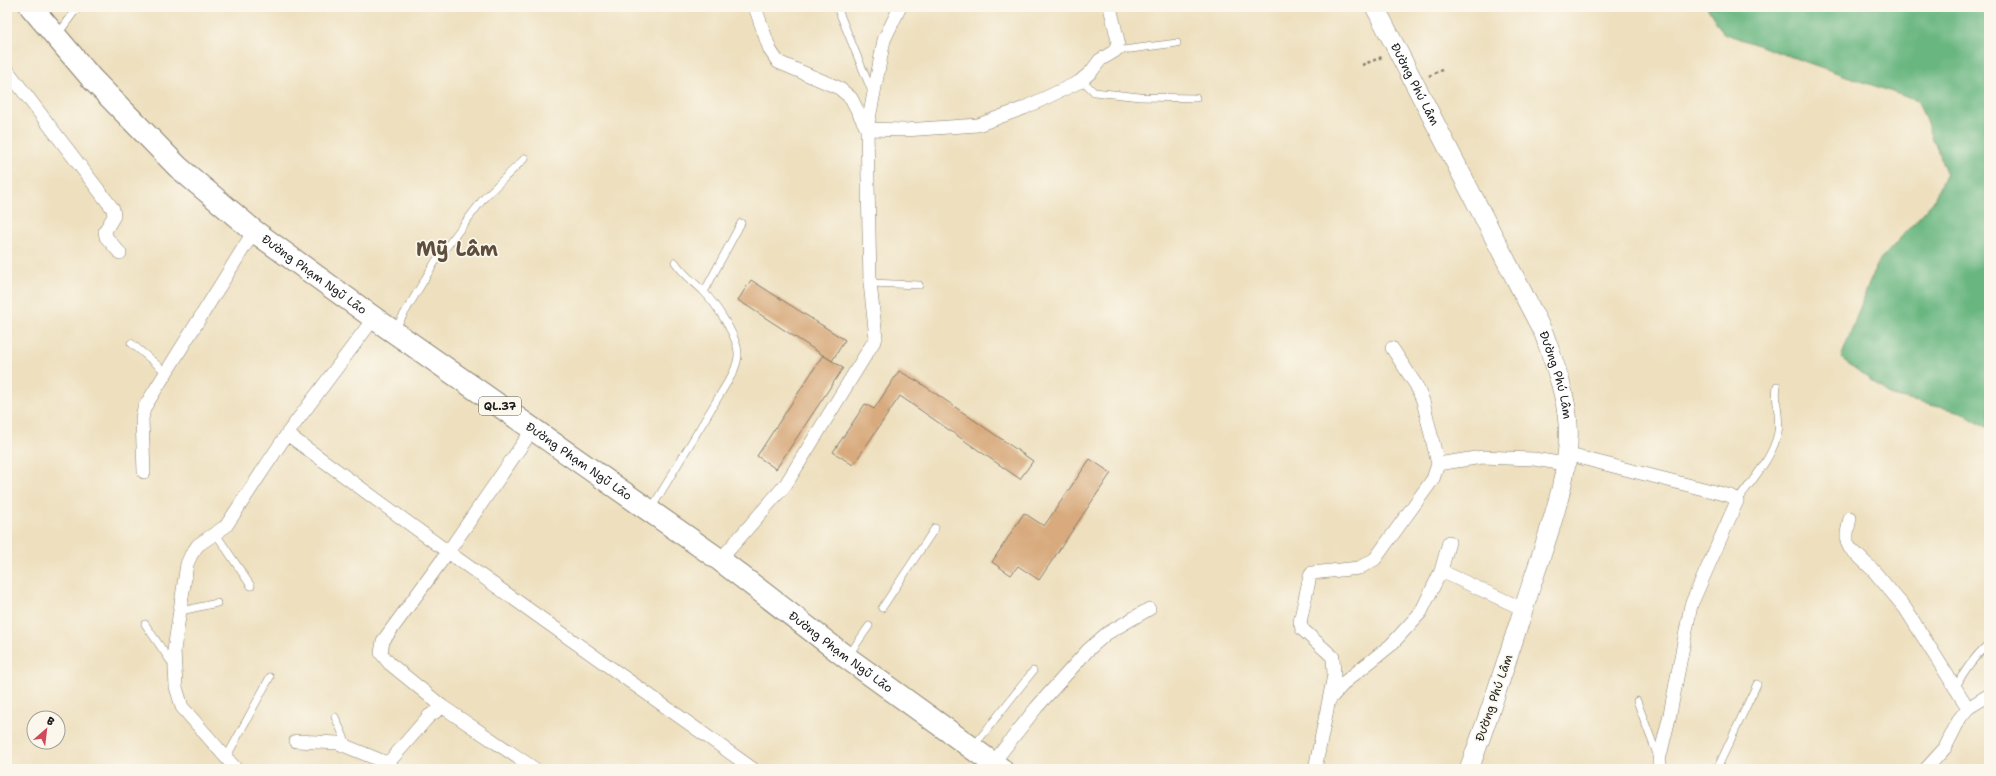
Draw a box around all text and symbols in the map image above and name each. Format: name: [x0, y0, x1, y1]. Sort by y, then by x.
street label: Đường Phú Lâm: [1387, 40, 1443, 128]
street label: Đường Phạm Ngũ Lão: [258, 231, 370, 318]
district label: Mỹ Lâm: [416, 236, 498, 262]
street label: Đường Phú Lâm: [1536, 329, 1576, 420]
road number: QL.37: [479, 397, 521, 415]
street label: Đường Phạm Ngũ Lão: [523, 419, 635, 504]
street label: Đường Phạm Ngũ Lão: [785, 608, 896, 696]
street label: Đường Phú Lâm: [1472, 652, 1516, 744]
north arrow: [26, 710, 66, 750]
text: B: [44, 713, 57, 730]

